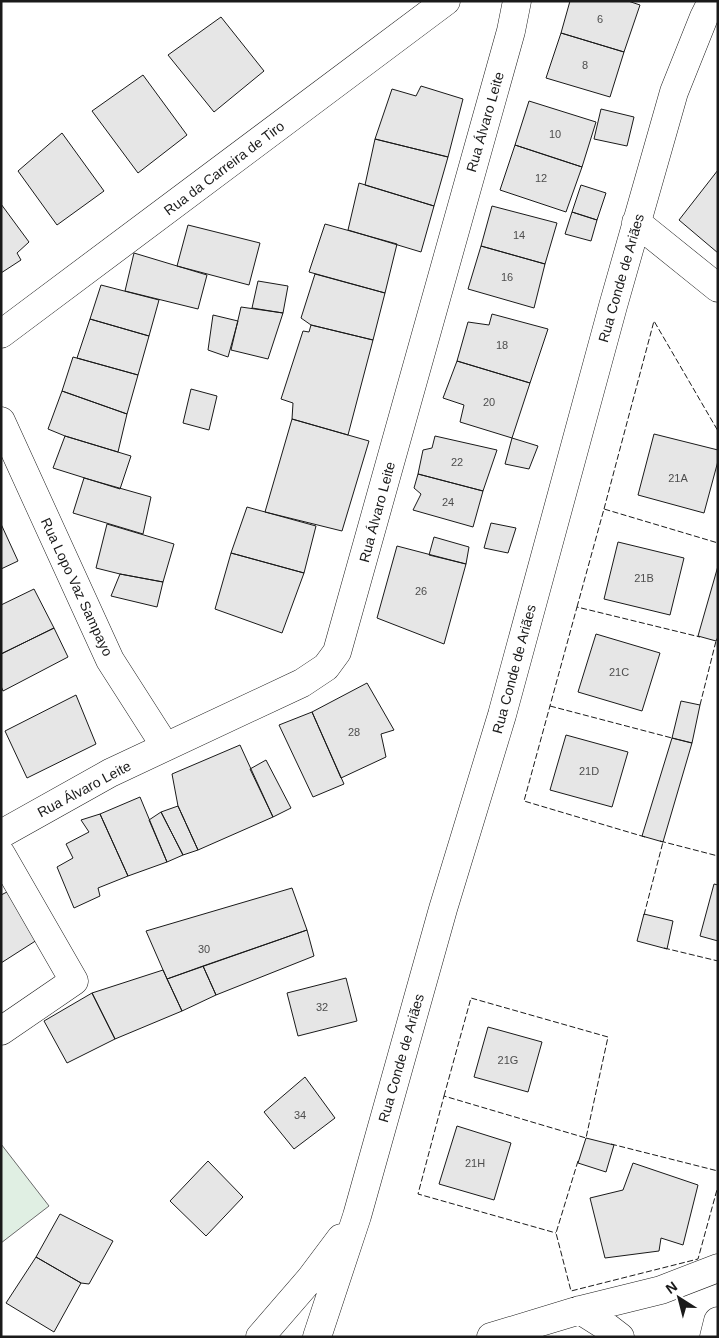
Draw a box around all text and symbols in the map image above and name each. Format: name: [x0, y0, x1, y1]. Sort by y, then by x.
house number: 6: [597, 13, 603, 25]
house number: 8: [582, 59, 588, 71]
street label: Rua Álvaro Leite: [463, 70, 507, 174]
street label: Rua da Carreira de Tiro: [161, 117, 287, 218]
house number: 10: [549, 128, 561, 140]
house number: 12: [535, 172, 547, 184]
street label: Rua Conde de Ariães: [595, 212, 647, 344]
house number: 14: [513, 229, 525, 241]
house number: 16: [501, 271, 513, 283]
house number: 18: [496, 339, 508, 351]
house number: 20: [483, 396, 495, 408]
house number: 22: [451, 456, 463, 468]
street label: Rua Álvaro Leite: [356, 460, 398, 564]
house number: 21A: [668, 472, 688, 484]
house number: 24: [442, 496, 454, 508]
street label: Rua Lopo Vaz Sampayo: [38, 515, 116, 659]
house number: 21B: [634, 572, 654, 584]
house number: 26: [415, 585, 427, 597]
street label: Rua Conde de Ariães: [489, 603, 539, 735]
house number: 21C: [609, 666, 629, 678]
house number: 28: [348, 726, 360, 738]
street label: Rua Álvaro Leite: [35, 758, 134, 820]
house number: 21D: [579, 765, 599, 777]
house number: 30: [198, 943, 210, 955]
street label: Rua Conde de Ariães: [375, 992, 427, 1124]
house number: 32: [316, 1001, 328, 1013]
house number: 21G: [498, 1054, 518, 1066]
house number: 34: [294, 1109, 306, 1121]
house number: 21H: [465, 1157, 485, 1169]
north arrow: [654, 1273, 704, 1323]
text: N: [663, 1278, 680, 1297]

